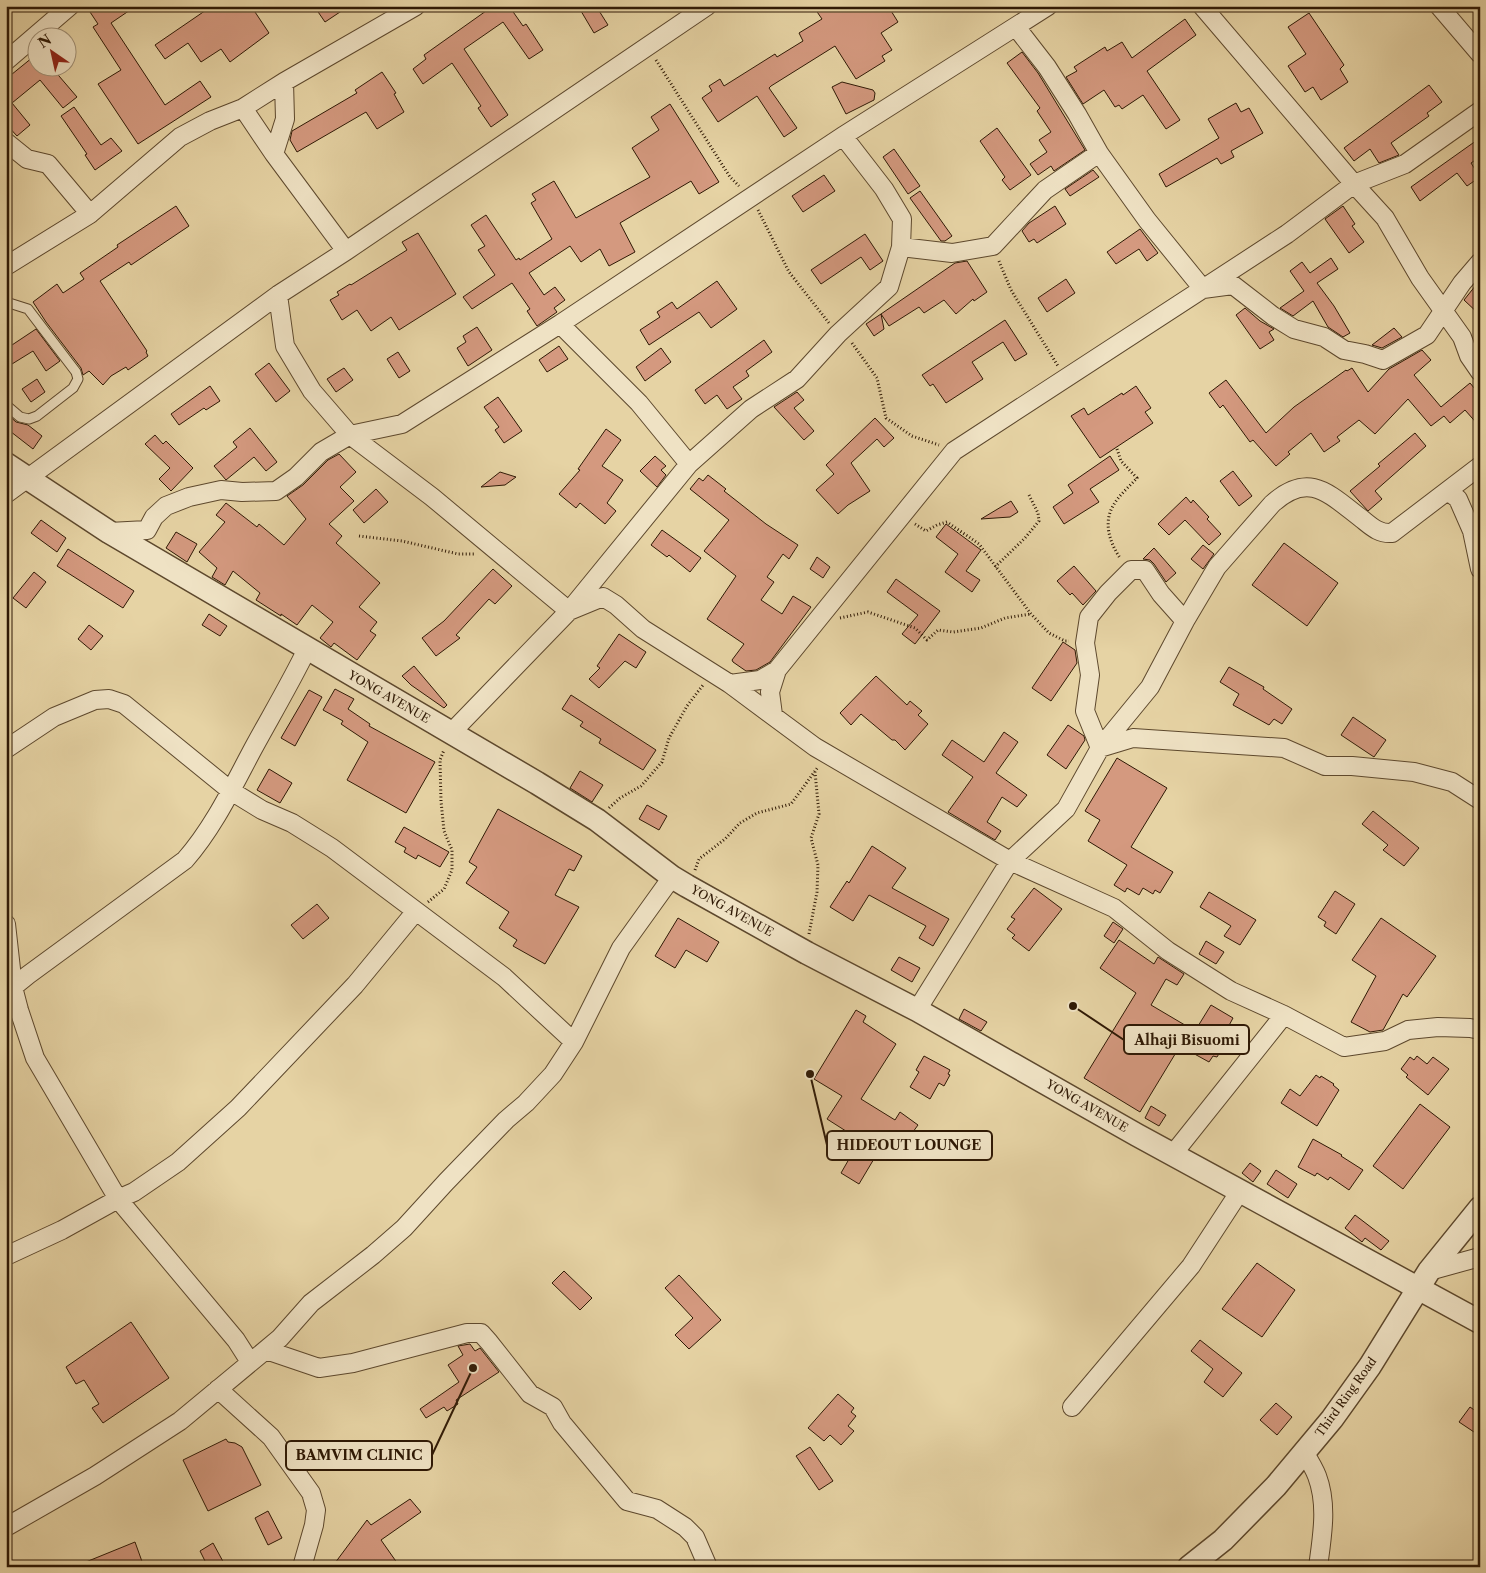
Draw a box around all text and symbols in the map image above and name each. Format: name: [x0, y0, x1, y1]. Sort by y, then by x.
north arrow: [28, 28, 78, 78]
text: N: [35, 30, 55, 52]
street label: YONG AVENUE: [345, 666, 433, 726]
street label: YONG AVENUE: [687, 881, 776, 940]
callout: Alhaji Bisuomi: [1124, 1025, 1249, 1054]
text: Alhaji Bisuomi: [1133, 1031, 1240, 1049]
street label: YONG AVENUE: [1043, 1075, 1131, 1135]
callout: HIDEOUT LOUNGE: [827, 1131, 992, 1160]
text: HIDEOUT LOUNGE: [836, 1136, 982, 1154]
street label: Third Ring Road: [1312, 1353, 1380, 1439]
callout: BAMVIM CLINIC: [286, 1441, 432, 1470]
text: BAMVIM CLINIC: [296, 1446, 422, 1464]

